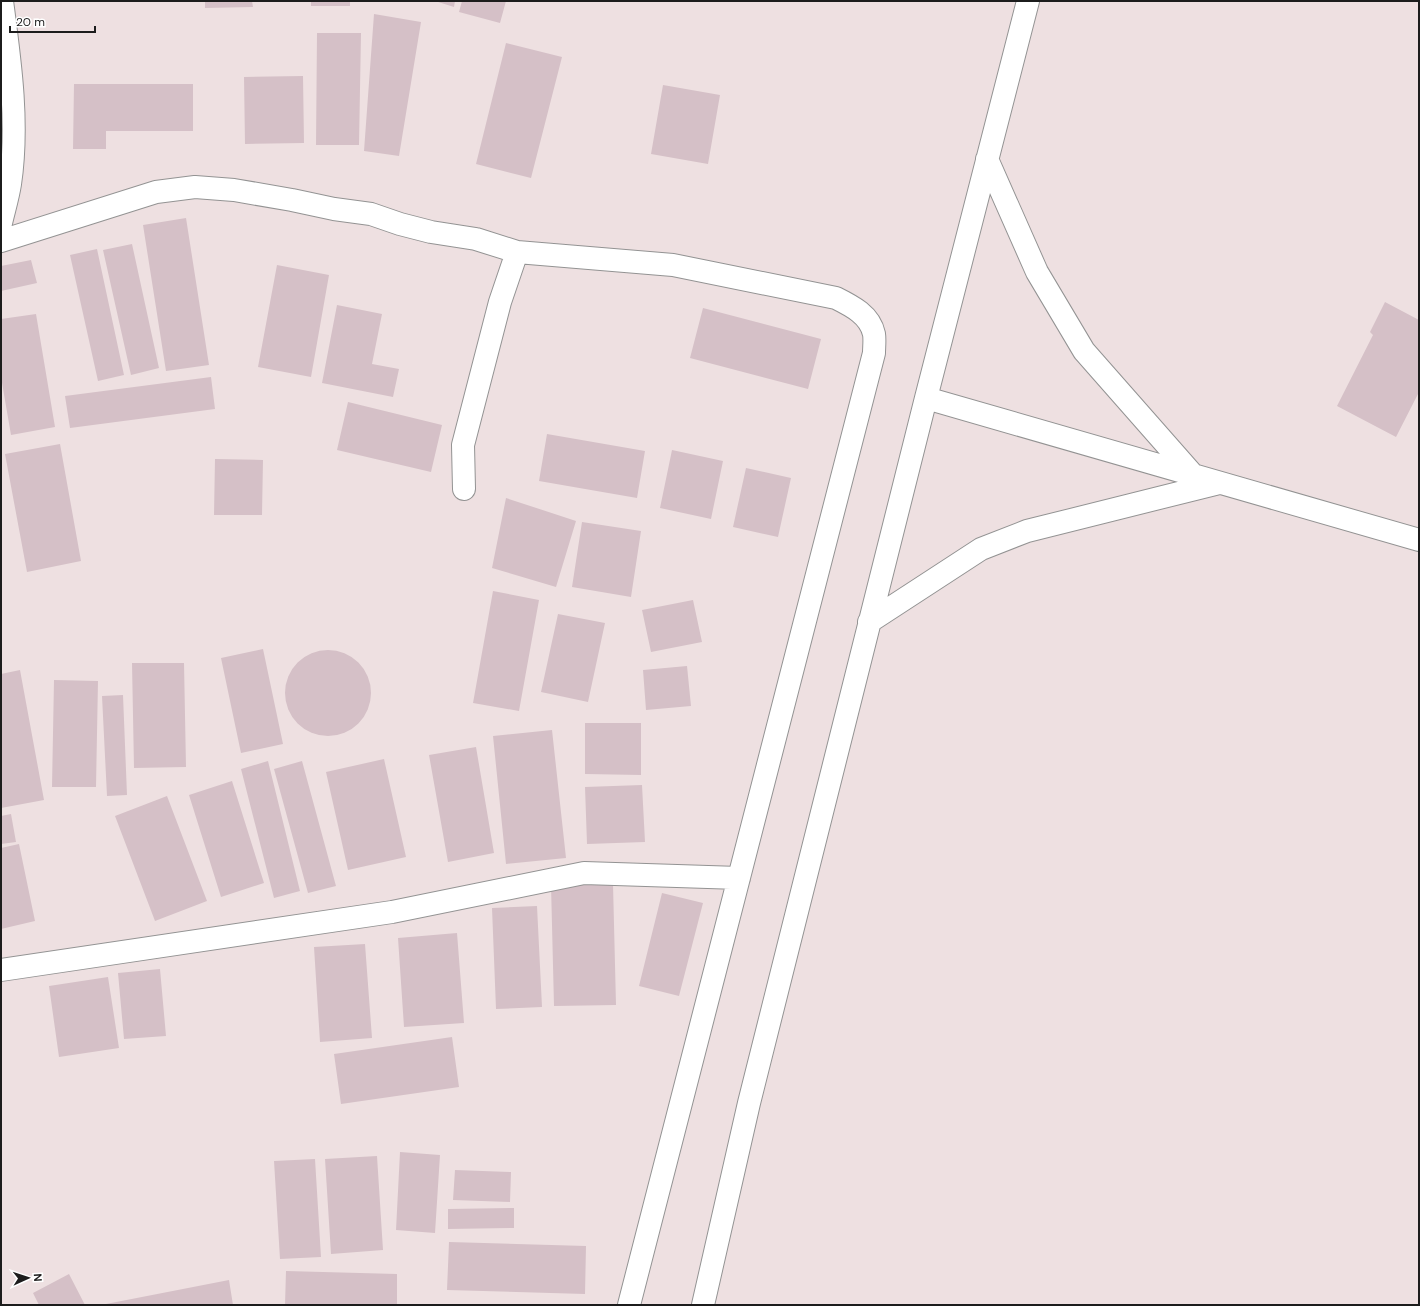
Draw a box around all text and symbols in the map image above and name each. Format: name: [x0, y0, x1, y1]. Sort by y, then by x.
scale bar: [10, 8, 95, 34]
text: 20 m: [16, 14, 45, 30]
north arrow: [8, 1258, 48, 1298]
text: N: [31, 1273, 45, 1282]

